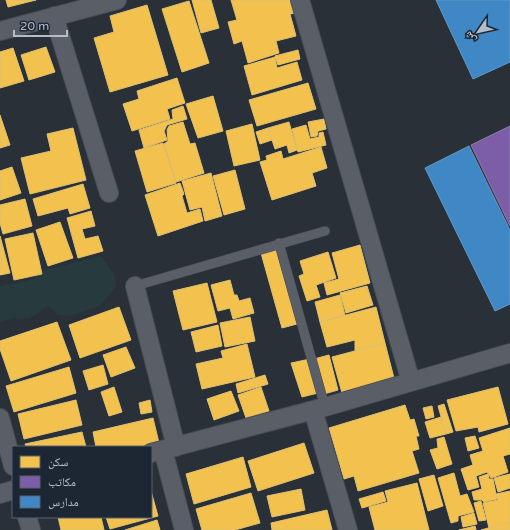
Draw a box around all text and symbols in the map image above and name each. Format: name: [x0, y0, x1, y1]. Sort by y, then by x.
scale bar: [14, 12, 67, 38]
north arrow: [458, 12, 498, 52]
text: 20 m: [20, 19, 49, 33]
text: ش: [461, 28, 480, 46]
legend: [12, 446, 152, 518]
text: سكن: [48, 455, 69, 469]
text: مكاتب: [48, 475, 76, 489]
text: مدارس: [48, 495, 79, 509]

